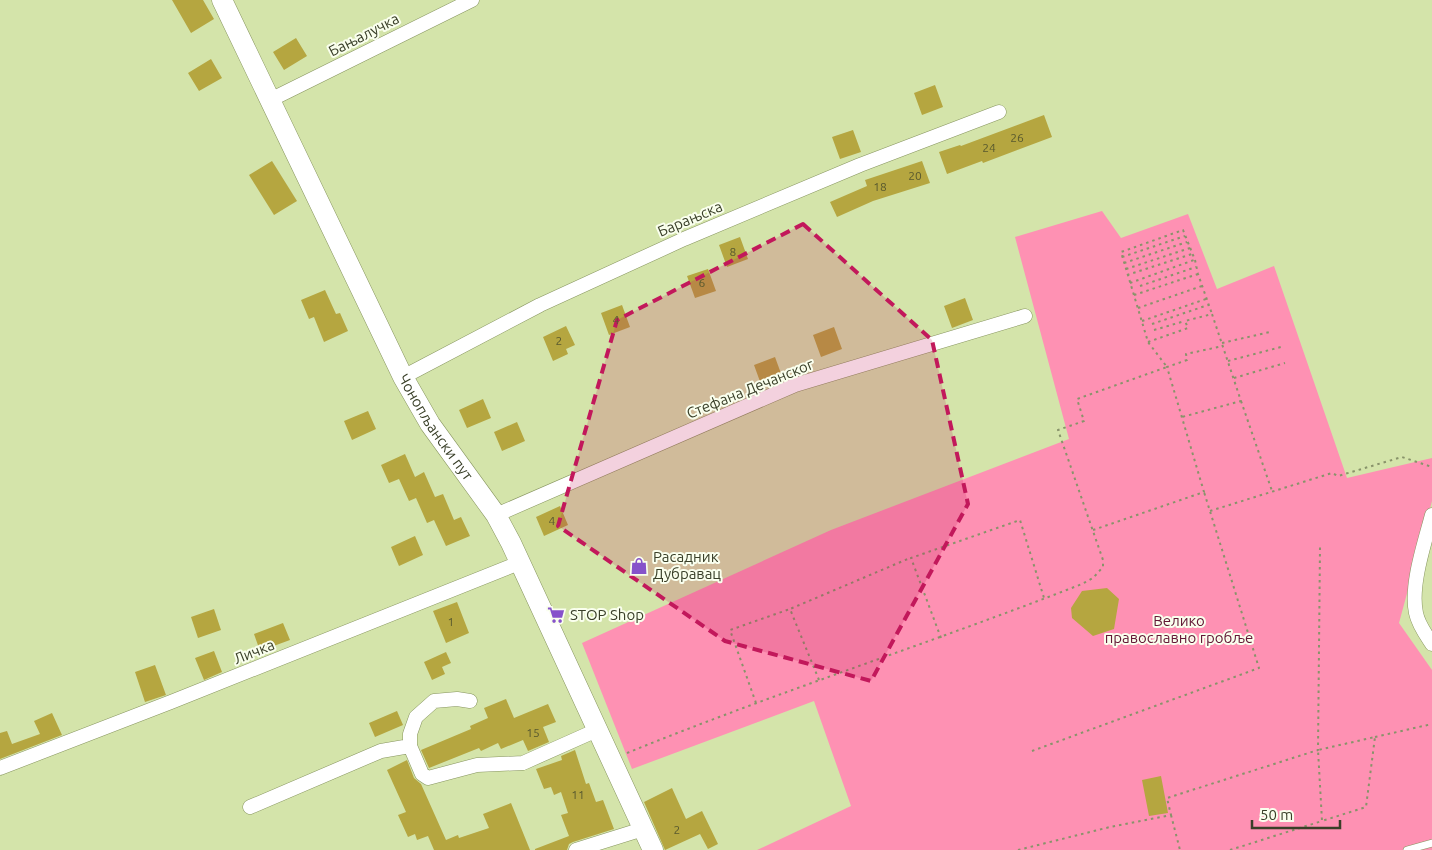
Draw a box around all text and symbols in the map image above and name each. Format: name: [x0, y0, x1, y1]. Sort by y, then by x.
street label: Бањалучка: [326, 10, 402, 60]
house number: 26: [1010, 131, 1024, 144]
house number: 24: [982, 141, 996, 154]
house number: 20: [908, 169, 922, 182]
house number: 18: [873, 180, 887, 193]
street label: Барањска: [655, 197, 725, 240]
house number: 8: [730, 245, 737, 258]
house number: 6: [699, 276, 706, 289]
house number: 4: [613, 313, 620, 326]
house number: 2: [556, 334, 562, 347]
street label: Стефана Дечанског: [684, 355, 816, 422]
street label: Чонопљански пут: [395, 371, 477, 483]
house number: 4: [549, 514, 556, 527]
place label: Расадник Дубравац: [653, 548, 721, 582]
shop icon: Расадник Дубравац: [629, 556, 649, 576]
supermarket icon: STOP Shop: [546, 605, 566, 625]
place label: STOP Shop: [570, 606, 644, 623]
park label: Велико православно гробље: [1105, 612, 1253, 646]
house number: 1: [448, 615, 454, 628]
street label: Личка: [231, 636, 277, 667]
house number: 15: [526, 726, 540, 739]
house number: 11: [571, 788, 585, 801]
scale bar: [1252, 798, 1340, 830]
text: 50 m: [1260, 806, 1293, 823]
house number: 2: [674, 823, 680, 836]

